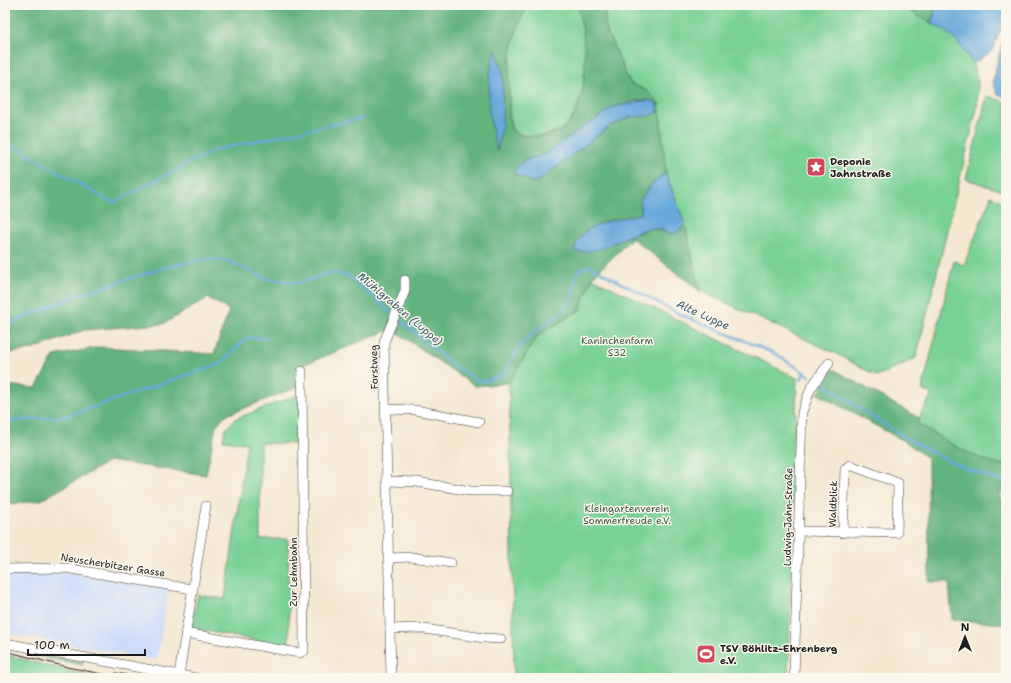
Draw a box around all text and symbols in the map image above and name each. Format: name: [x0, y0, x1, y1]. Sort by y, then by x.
place label: Deponie Jahnstraße: [830, 155, 891, 180]
place icon: Deponie Jahnstraße: [805, 156, 827, 178]
water label: Mühlgraben (Luppe): [354, 269, 446, 349]
water label: Alte Luppe: [674, 297, 732, 333]
park label: Kaninchenfarm S32: [581, 334, 653, 359]
street label: Forstweg: [367, 344, 381, 390]
street label: Ludwig-Jahn-Straße: [781, 467, 795, 566]
street label: Waldblick: [826, 480, 840, 528]
park label: Kleingartenverein Sommerfreude e.V.: [583, 502, 671, 527]
street label: Zur Lehmbahn: [287, 537, 300, 607]
street label: Neuscherbitzer Gasse: [60, 550, 166, 580]
north arrow: [945, 617, 985, 657]
text: N: [961, 620, 970, 635]
scale bar: [28, 631, 145, 657]
text: 100 m: [34, 637, 70, 653]
place label: TSV Böhlitz-Ehrenberg e.V.: [720, 642, 838, 667]
sports icon: TSV Böhlitz-Ehrenberg e.V.: [695, 643, 717, 665]

